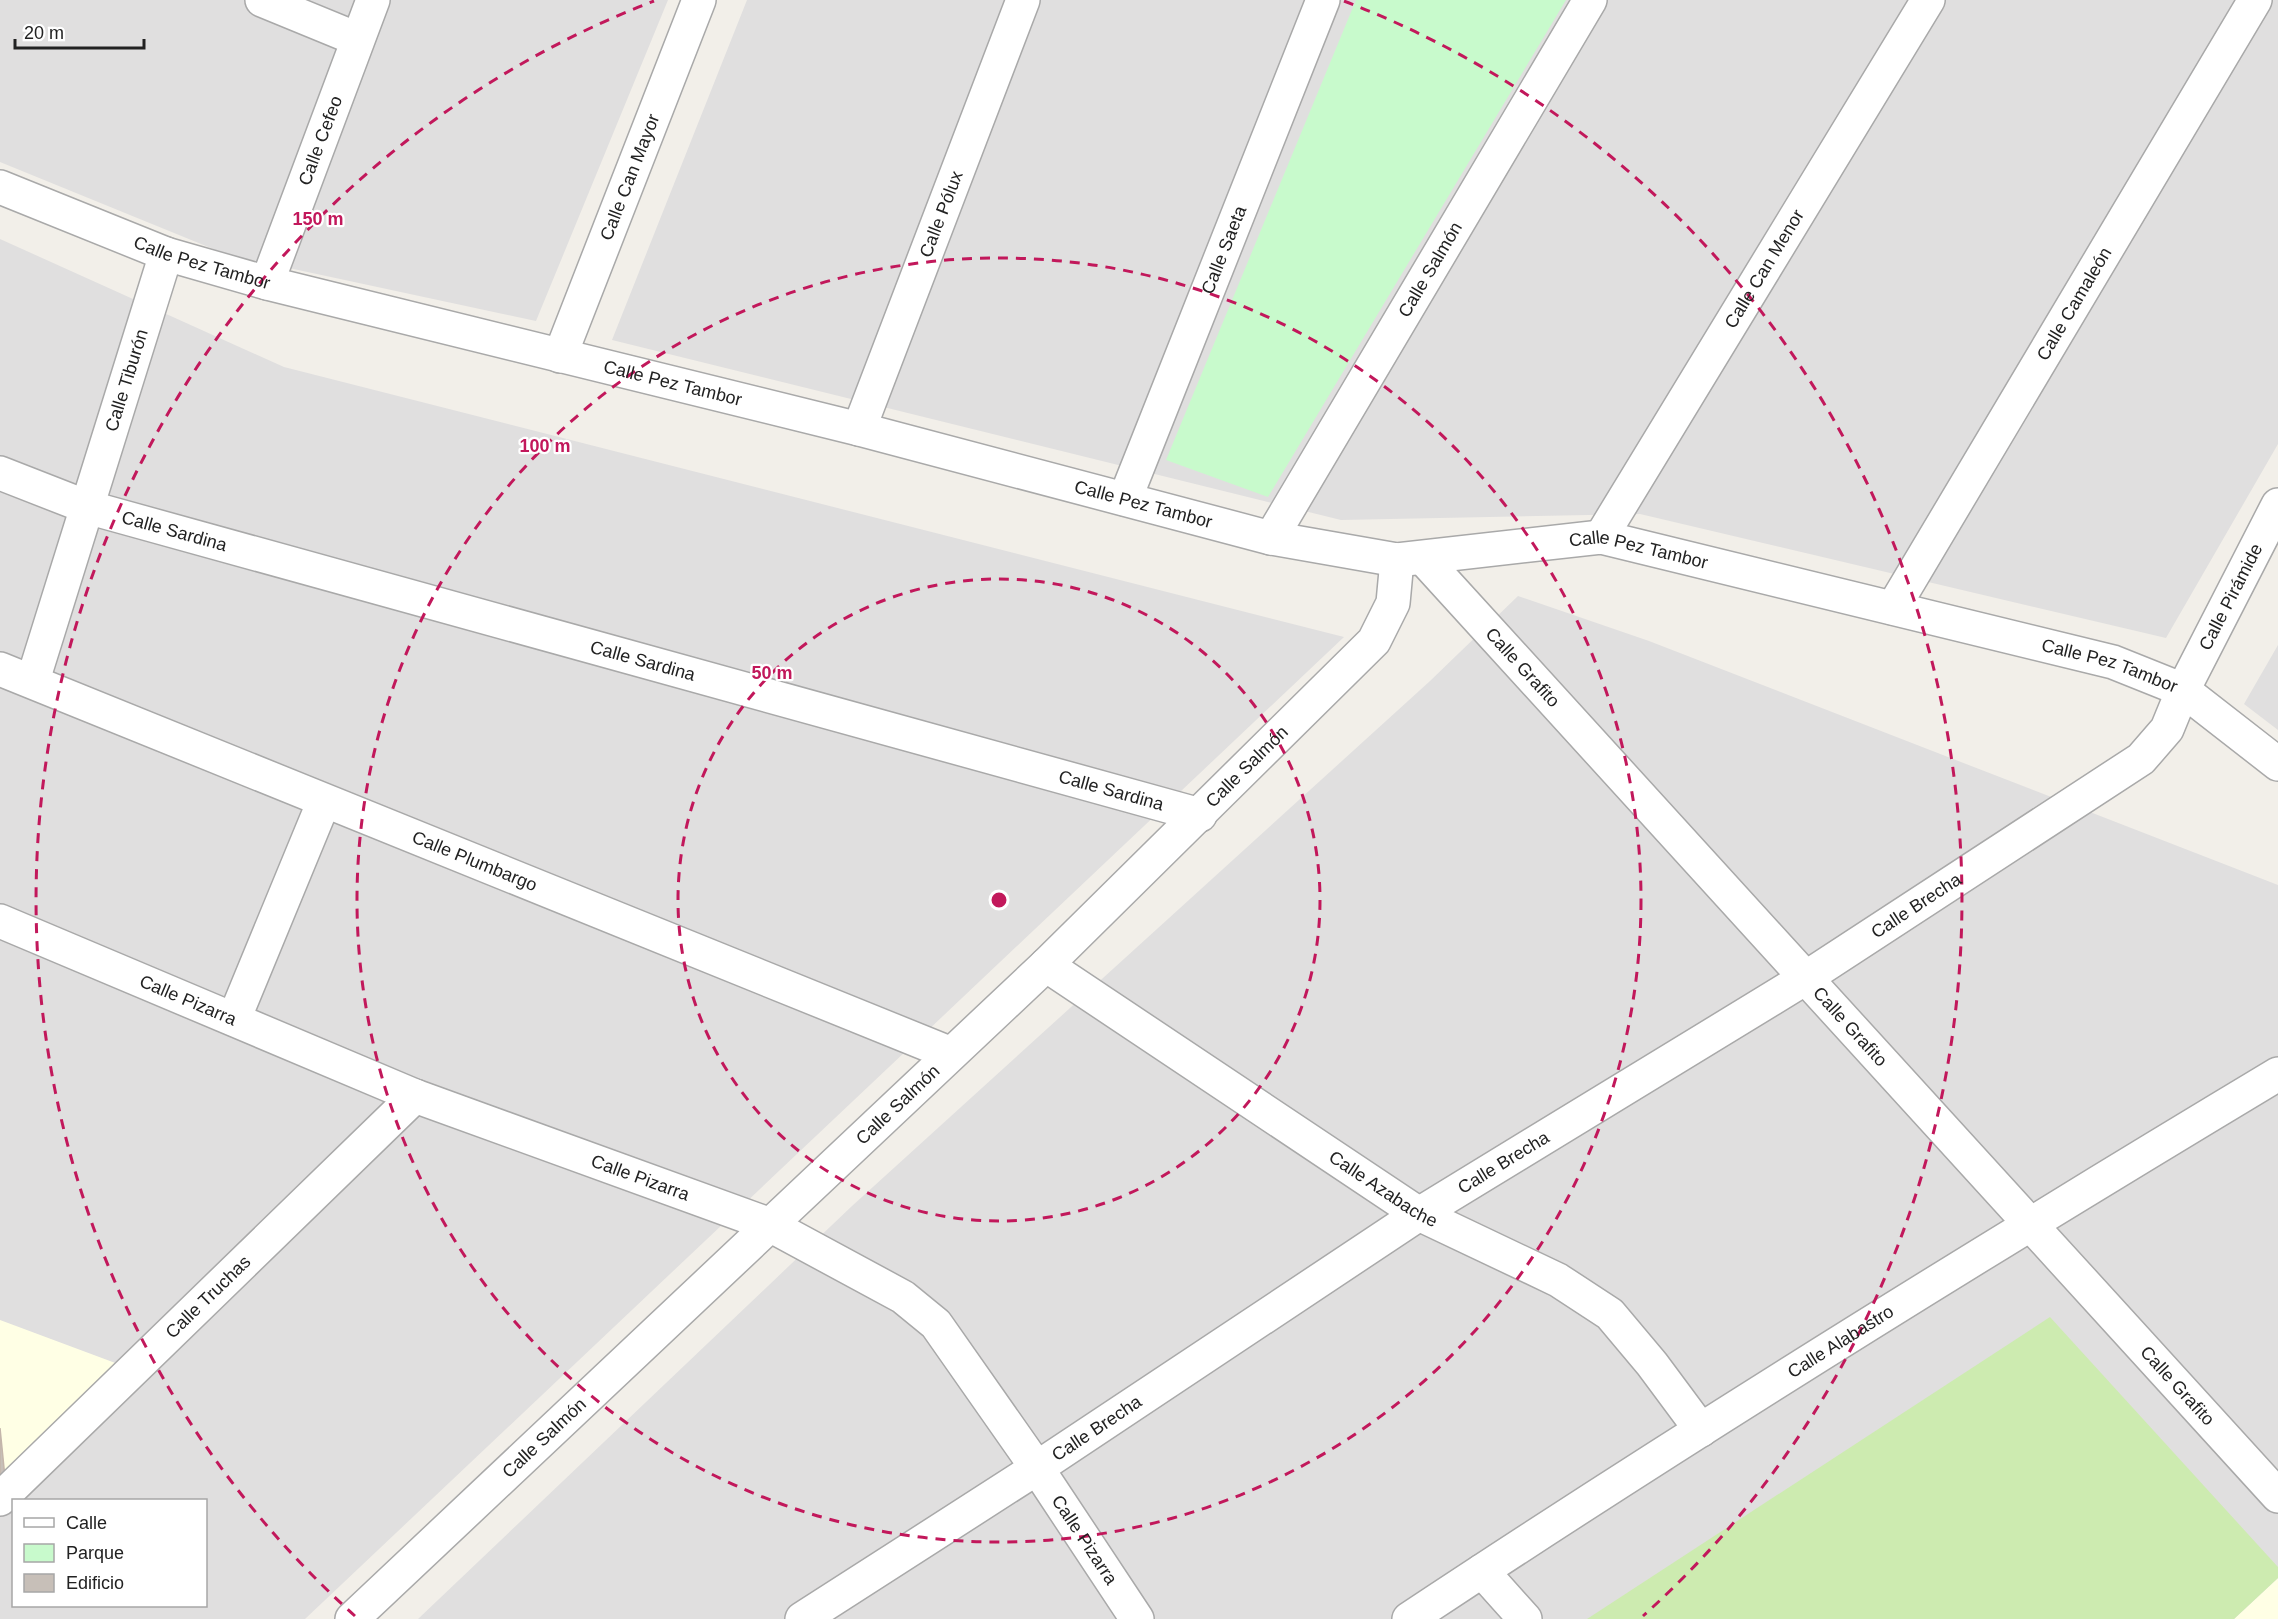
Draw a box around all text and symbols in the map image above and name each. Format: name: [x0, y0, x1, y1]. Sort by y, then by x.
scale bar: [15, 12, 144, 50]
text: 20 m: [24, 23, 64, 43]
street label: Calle Cefeo: [294, 93, 346, 188]
street label: Calle Can Mayor: [596, 111, 664, 243]
street label: Calle Pólux: [916, 168, 967, 260]
street label: Calle Saeta: [1197, 202, 1251, 297]
street label: Calle Can Menor: [1721, 206, 1808, 332]
text: 150 m: [292, 209, 344, 229]
street label: Calle Salmón: [1394, 218, 1466, 321]
street label: Calle Pez Tambor: [131, 232, 272, 293]
street label: Calle Camaleón: [2033, 244, 2115, 364]
street label: Calle Tiburón: [101, 327, 152, 434]
street label: Calle Pez Tambor: [602, 356, 744, 410]
text: 100 m: [519, 436, 571, 456]
street label: Calle Pez Tambor: [1072, 476, 1214, 532]
street label: Calle Sardina: [120, 507, 230, 555]
street label: Calle Pez Tambor: [1568, 527, 1710, 573]
street label: Calle Pirámide: [2195, 540, 2266, 654]
street label: Calle Grafito: [1482, 624, 1564, 711]
street label: Calle Pez Tambor: [2040, 635, 2180, 697]
street label: Calle Sardina: [588, 637, 698, 685]
text: 50 m: [751, 663, 793, 683]
street label: Calle Salmón: [1202, 722, 1292, 811]
street label: Calle Sardina: [1056, 766, 1167, 815]
street label: Calle Plumbargo: [409, 827, 540, 895]
street label: Calle Brecha: [1867, 869, 1966, 942]
centre of rings: [989, 890, 1009, 910]
street label: Calle Pizarra: [137, 971, 240, 1030]
street label: Calle Grafito: [1809, 983, 1891, 1070]
street label: Calle Salmón: [852, 1061, 944, 1149]
street label: Calle Brecha: [1454, 1127, 1553, 1198]
street label: Calle Azabache: [1325, 1147, 1441, 1231]
street label: Calle Pizarra: [588, 1151, 693, 1205]
street label: Calle Truchas: [162, 1251, 255, 1342]
street label: Calle Alabastro: [1784, 1301, 1897, 1382]
street label: Calle Grafito: [2136, 1342, 2219, 1429]
street label: Calle Brecha: [1048, 1391, 1146, 1465]
street label: Calle Salmón: [498, 1394, 590, 1482]
street label: Calle Pizarra: [1048, 1491, 1122, 1589]
legend: [12, 1499, 207, 1607]
text: Calle: [66, 1513, 107, 1533]
text: Parque: [66, 1543, 124, 1563]
text: Edificio: [66, 1573, 124, 1593]

